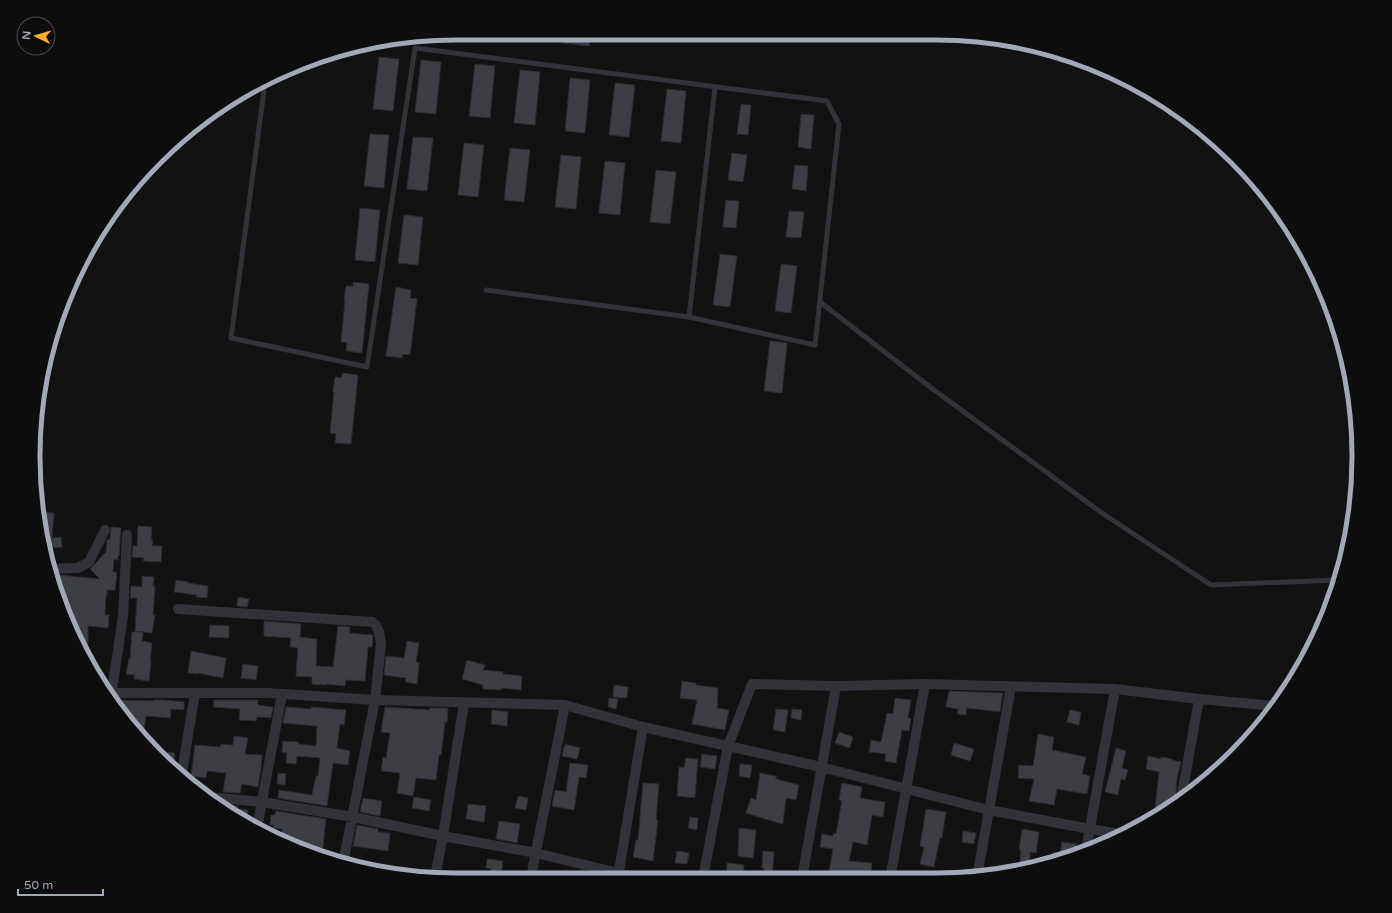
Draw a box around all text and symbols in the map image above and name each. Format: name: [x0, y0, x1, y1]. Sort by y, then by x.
north arrow: [16, 16, 56, 56]
text: N: [20, 30, 33, 40]
scale bar: [18, 871, 103, 897]
text: 50 m: [24, 878, 53, 892]

